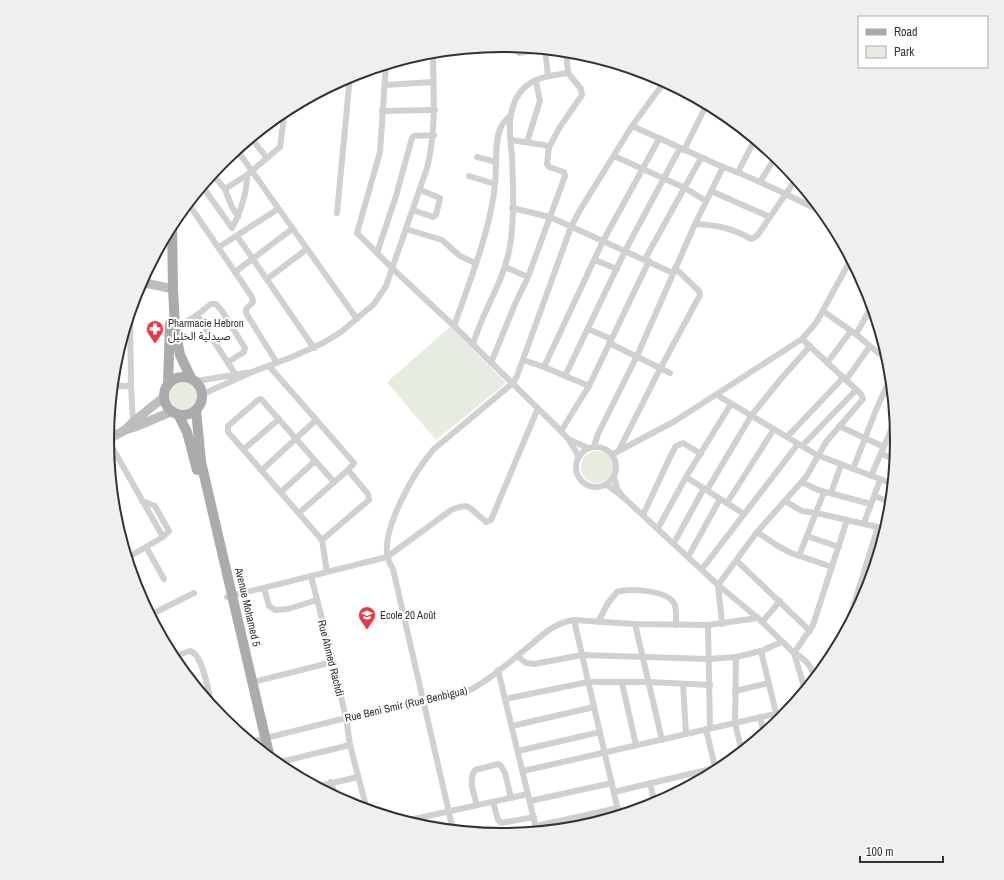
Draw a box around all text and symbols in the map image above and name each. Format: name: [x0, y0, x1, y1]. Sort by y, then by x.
legend: [858, 16, 988, 68]
text: Road: [894, 24, 918, 40]
text: Park: [894, 44, 914, 60]
place label: Pharmacie Hebron صيدلية الخليل: [168, 316, 244, 343]
pharmacy icon: Pharmacie Hebron صيدلية الخليل: [145, 319, 165, 344]
street label: Avenue Mohamed 5: [232, 565, 264, 648]
school or university icon: Ecole 20 Août: [357, 605, 377, 630]
place label: Ecole 20 Août: [380, 608, 436, 622]
street label: Rue Ahmed Rachdi: [315, 618, 347, 698]
street label: Rue Beni Smir (Rue Benbigua): [343, 683, 469, 725]
scale bar: [860, 838, 943, 864]
text: 100 m: [866, 844, 893, 860]

